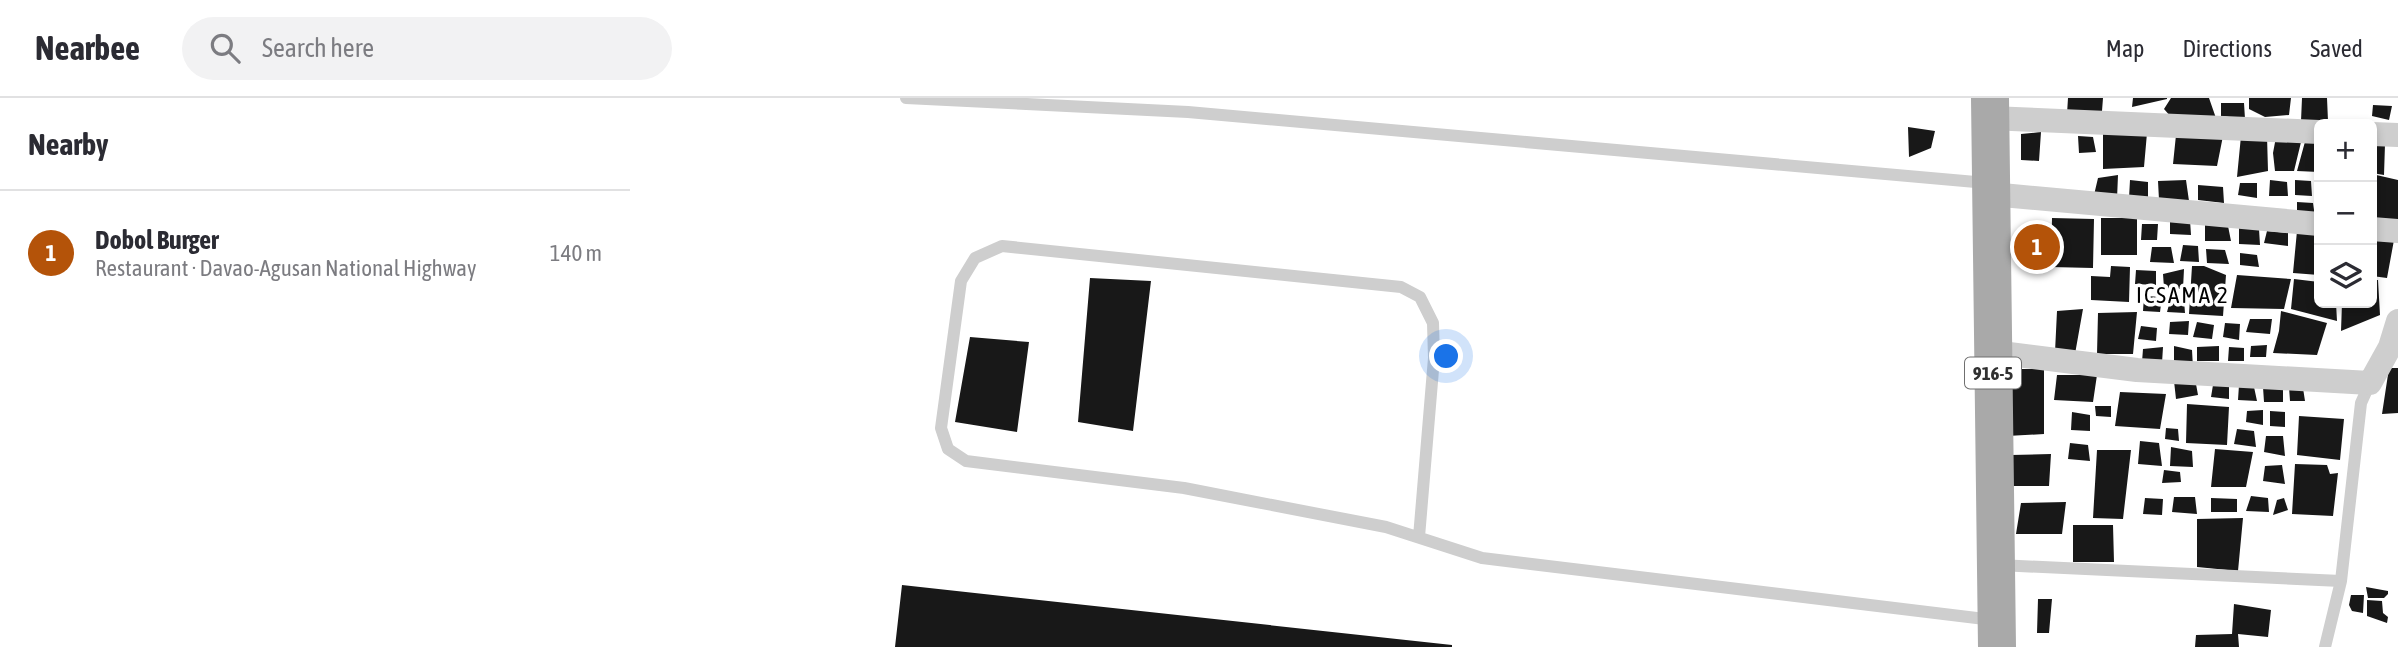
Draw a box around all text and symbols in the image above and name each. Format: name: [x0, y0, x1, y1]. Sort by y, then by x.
search box: [182, 17, 672, 80]
text: Nearbee: [35, 29, 140, 67]
icon: search: [206, 29, 244, 67]
text: Search here: [262, 33, 374, 63]
text: Map: [2106, 35, 2144, 62]
text: Directions: [2182, 35, 2272, 62]
text: Saved: [2310, 35, 2363, 62]
map controls: [2314, 119, 2377, 308]
button: +: [2314, 119, 2377, 182]
text: Nearby: [28, 127, 108, 161]
button: −: [2314, 182, 2377, 245]
pin: 1: [2014, 221, 2060, 273]
text: Dobol Burger: [95, 225, 219, 255]
text: 1: [46, 240, 56, 266]
text: 140 m: [550, 240, 602, 266]
button: layers: [2314, 245, 2377, 308]
text: Restaurant · Davao-Agusan National Highway: [95, 255, 476, 281]
district label: ICSAMA 2: [2136, 282, 2230, 308]
your location: [1429, 339, 1463, 373]
road number: 916-5: [1965, 358, 2021, 388]

